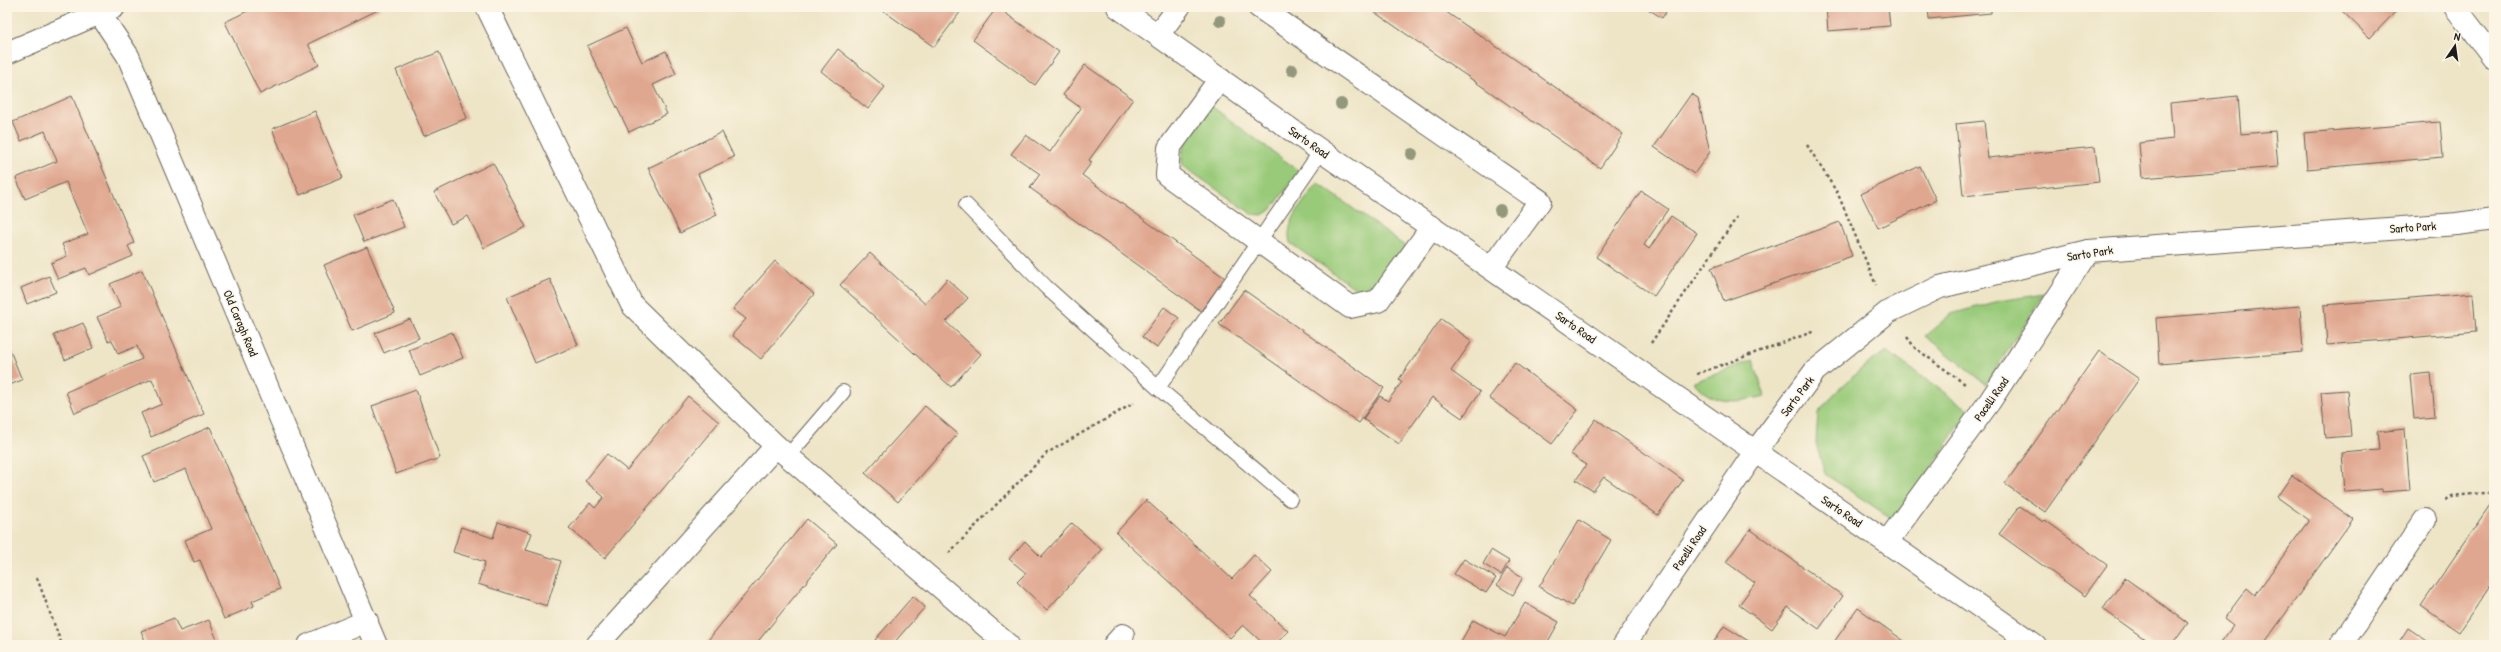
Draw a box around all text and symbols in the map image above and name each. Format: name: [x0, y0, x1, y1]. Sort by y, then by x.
north arrow: [2435, 26, 2475, 66]
text: N: [2453, 29, 2462, 44]
street label: Sarto Road: [1285, 122, 1333, 162]
street label: Sarto Park: [2389, 217, 2437, 237]
street label: Sarto Park: [2066, 241, 2114, 265]
street label: Old Caragh Road: [219, 287, 263, 359]
street label: Sarto Road: [1552, 307, 1600, 347]
street label: Sarto Park: [1776, 372, 1818, 420]
street label: Pacelli Road: [1970, 373, 2013, 424]
street label: Sarto Road: [1818, 491, 1866, 531]
street label: Pacelli Road: [1668, 522, 1710, 574]

